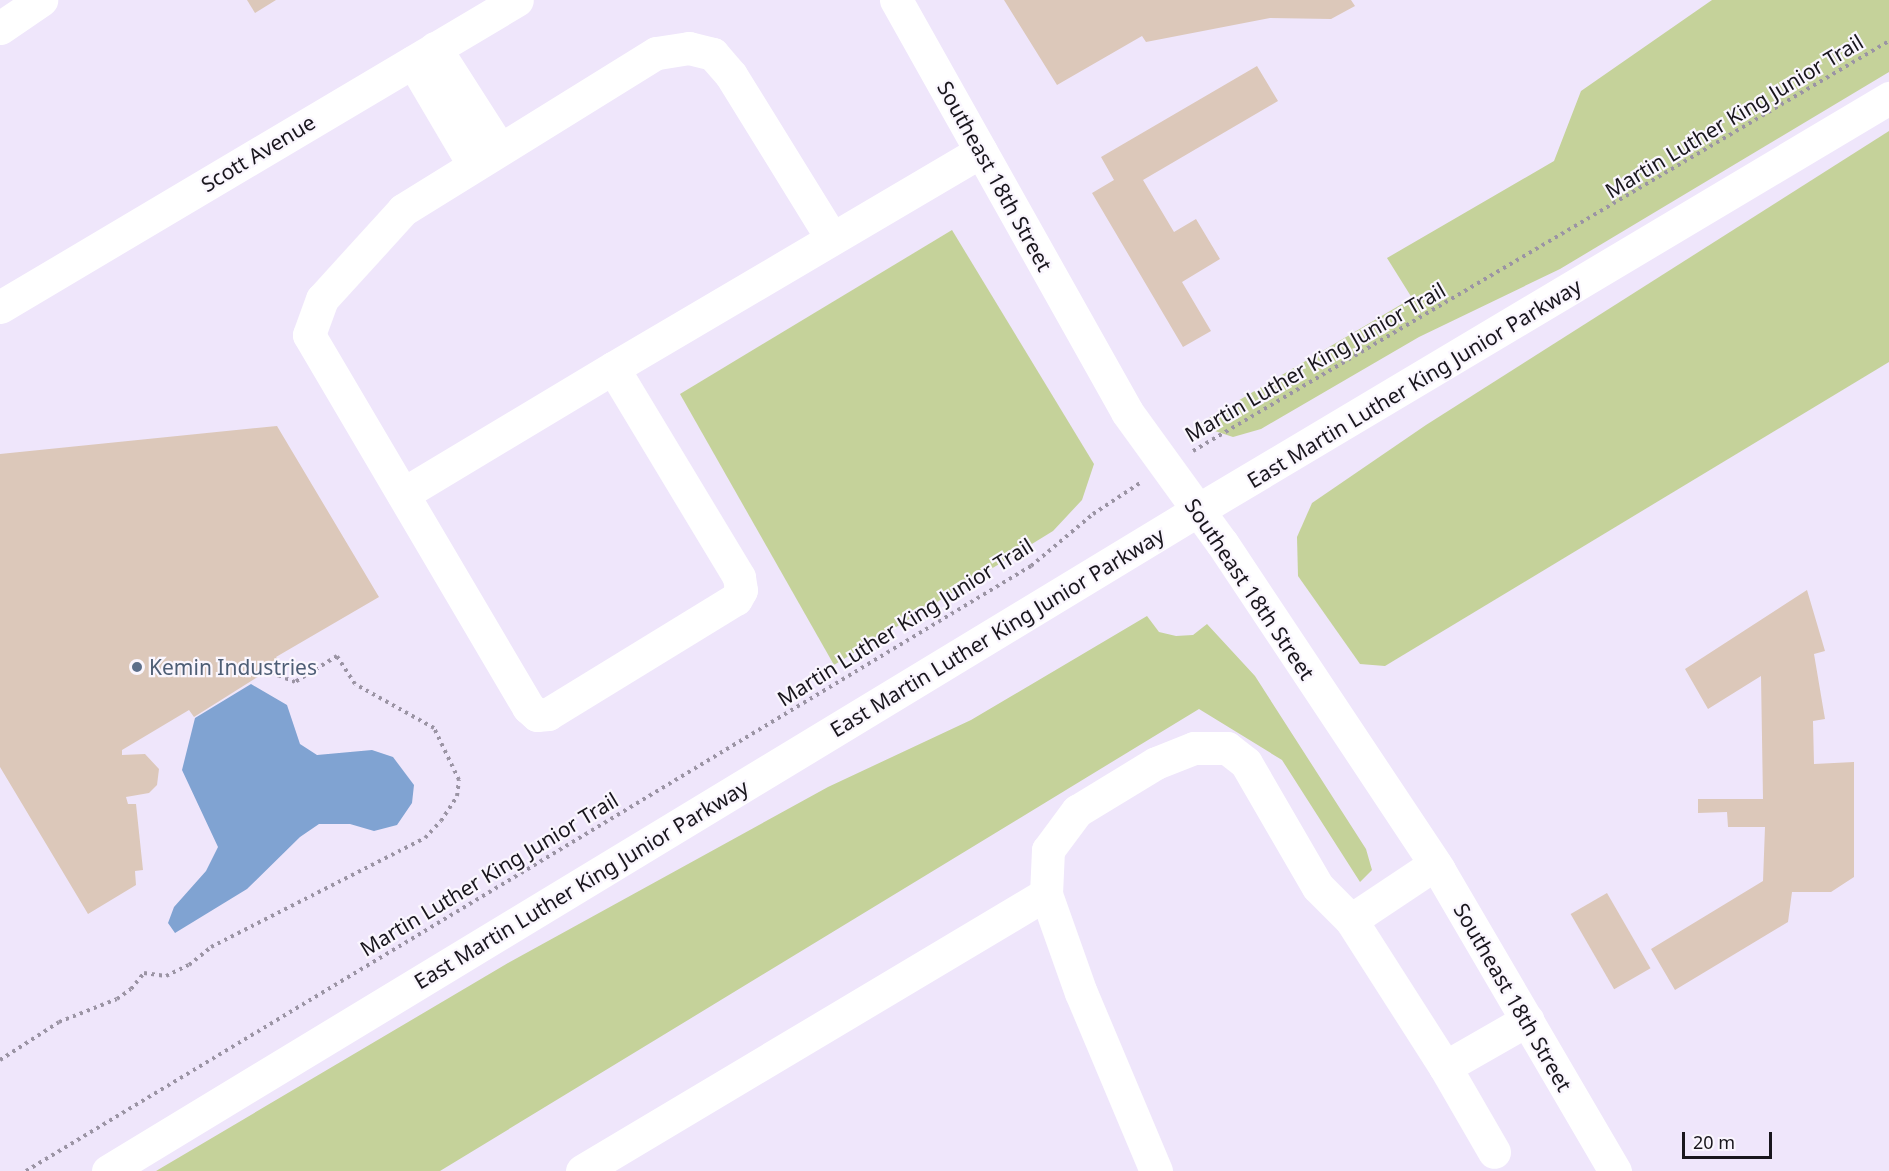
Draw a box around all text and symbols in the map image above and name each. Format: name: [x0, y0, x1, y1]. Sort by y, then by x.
street label: Martin Luther King Junior Trail: [1600, 29, 1868, 203]
street label: Southeast 18th Street: [932, 77, 1058, 275]
street label: Scott Avenue: [196, 109, 320, 197]
street label: East Martin Luther King Junior Parkway: [1242, 273, 1586, 493]
street label: Martin Luther King Junior Trail: [1180, 277, 1450, 447]
street label: Southeast 18th Street: [1180, 494, 1320, 684]
street label: East Martin Luther King Junior Parkway: [825, 522, 1169, 742]
street label: Martin Luther King Junior Trail: [773, 533, 1037, 711]
place label: Kemin Industries: [149, 654, 317, 680]
marker: Kemin Industries: [130, 660, 144, 674]
street label: East Martin Luther King Junior Parkway: [409, 774, 753, 994]
street label: Martin Luther King Junior Trail: [355, 787, 623, 961]
street label: Southeast 18th Street: [1449, 898, 1577, 1096]
scale bar: [1685, 1120, 1775, 1158]
text: 20 m: [1693, 1130, 1735, 1154]

